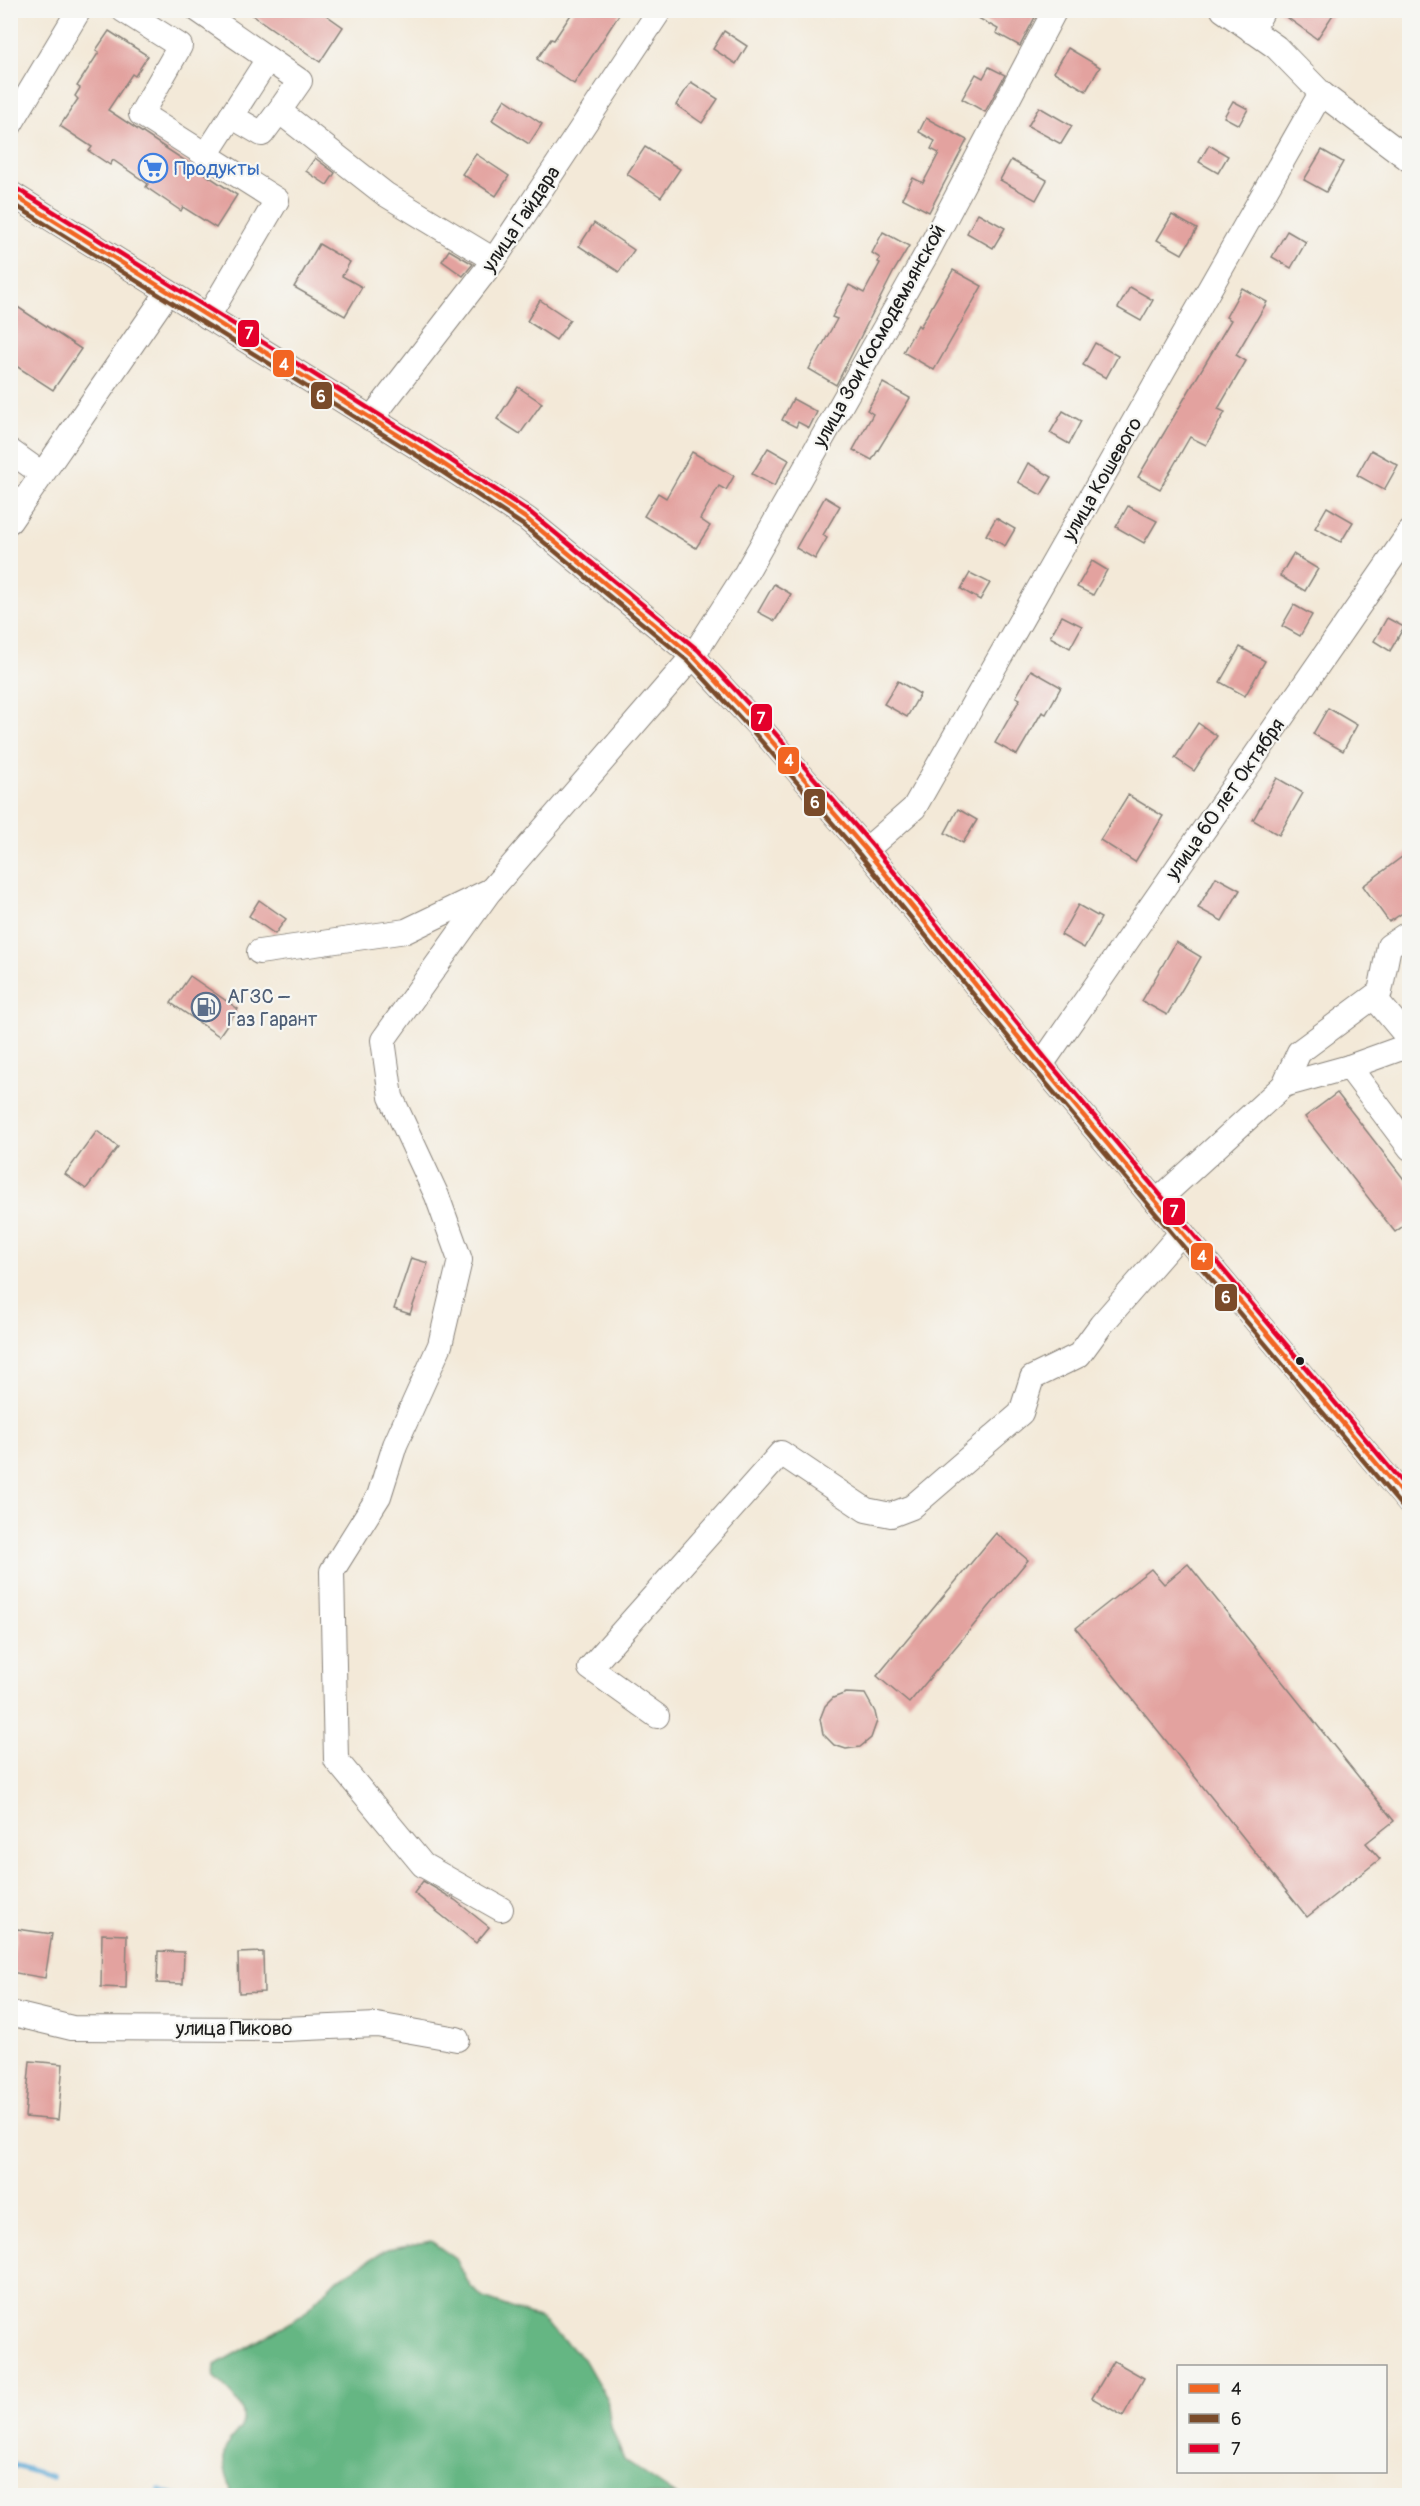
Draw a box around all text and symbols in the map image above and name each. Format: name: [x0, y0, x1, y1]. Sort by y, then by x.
supermarket icon: Продукты: [137, 152, 169, 184]
place label: Продукты: [174, 156, 260, 181]
street label: улица Гайдара: [476, 161, 566, 278]
street label: улица Зои Космодемьянской: [807, 220, 951, 453]
line badge: 7: [237, 319, 260, 348]
text: 7: [245, 324, 254, 344]
line badge: 4: [272, 349, 295, 378]
text: 4: [279, 355, 289, 375]
line badge: 6: [310, 381, 333, 410]
text: 6: [316, 387, 326, 407]
street label: улица Кошевого: [1056, 413, 1148, 546]
line badge: 7: [750, 703, 773, 732]
text: 7: [757, 709, 766, 729]
street label: улица 60 лет Октября: [1159, 713, 1290, 885]
line badge: 4: [777, 746, 800, 775]
text: 4: [784, 751, 794, 771]
line badge: 6: [803, 788, 826, 817]
text: 6: [810, 793, 820, 813]
place label: АГЗС – Газ Гарант: [227, 984, 317, 1032]
fuel station icon: АГЗС – Газ Гарант: [190, 991, 222, 1023]
line badge: 7: [1162, 1197, 1186, 1226]
text: 7: [1170, 1202, 1179, 1222]
line badge: 4: [1190, 1242, 1214, 1271]
text: 4: [1197, 1247, 1207, 1267]
line badge: 6: [1214, 1283, 1238, 1312]
text: 6: [1221, 1288, 1231, 1308]
unlabelled marker: [1294, 1355, 1306, 1367]
street label: улица Пиково: [175, 2016, 293, 2041]
legend: [1177, 2365, 1387, 2473]
text: 4: [1231, 2378, 1242, 2401]
text: 6: [1231, 2408, 1241, 2431]
text: 7: [1231, 2438, 1241, 2461]

